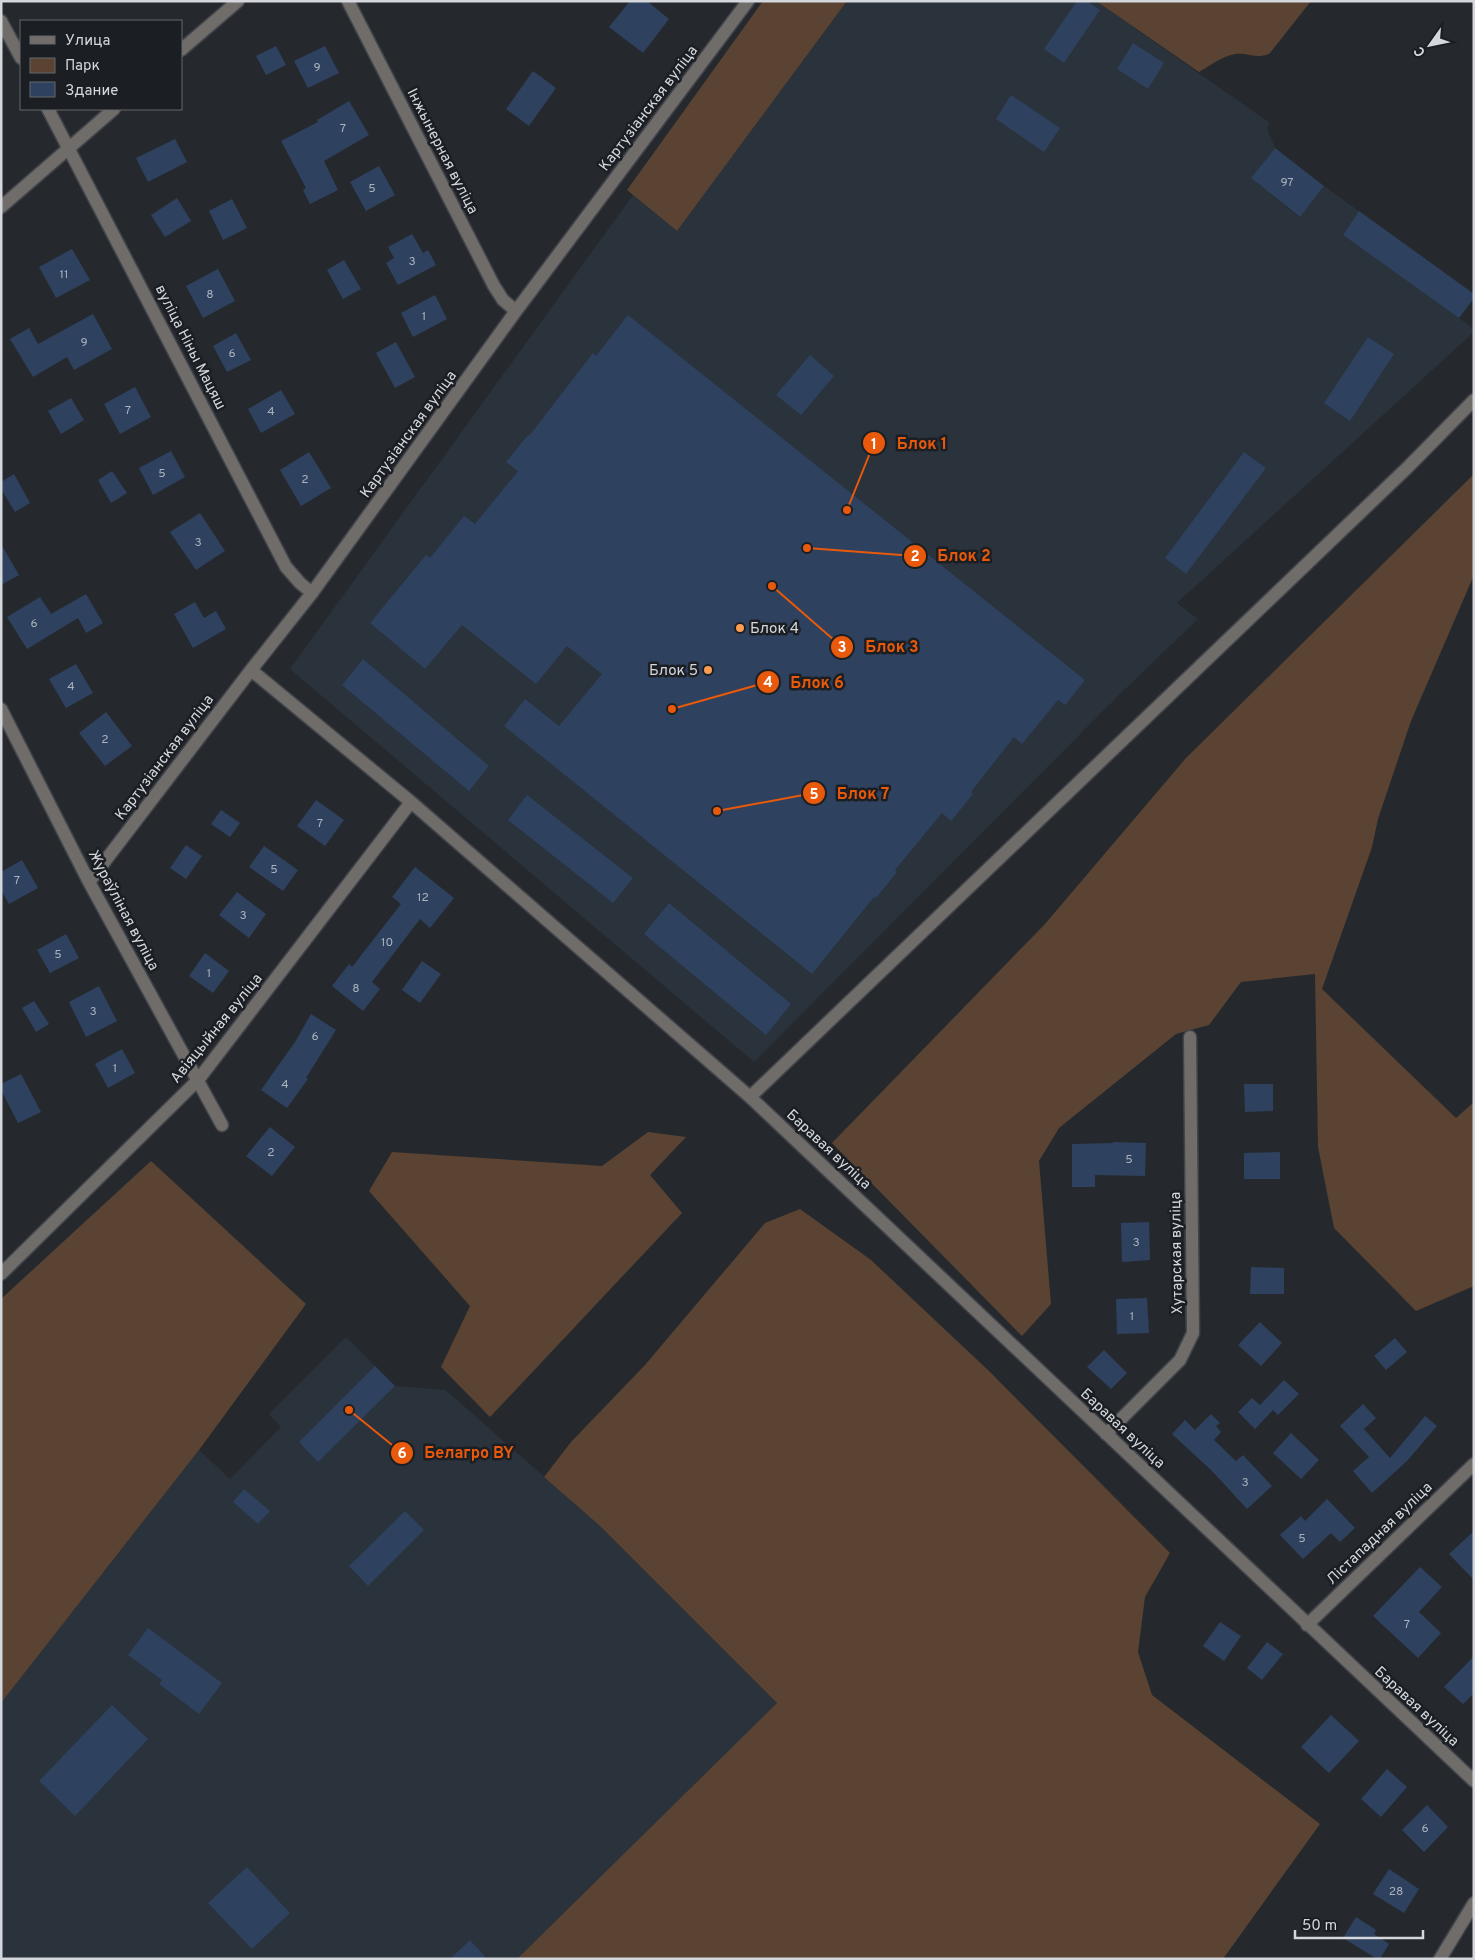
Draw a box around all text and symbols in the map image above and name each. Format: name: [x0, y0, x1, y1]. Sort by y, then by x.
legend: [20, 20, 182, 110]
north arrow: [1405, 20, 1455, 70]
text: Улица: [65, 32, 110, 51]
street label: Картузіанская вуліца: [596, 42, 703, 176]
text: С: [1411, 43, 1430, 60]
text: Парк: [65, 57, 100, 76]
house number: 9: [313, 60, 321, 76]
text: Здание: [65, 82, 118, 101]
street label: Інжынерная вуліца: [402, 86, 482, 218]
house number: 7: [340, 121, 346, 137]
house number: 97: [1280, 175, 1294, 191]
house number: 5: [368, 181, 376, 197]
house number: 3: [408, 254, 416, 270]
house number: 11: [60, 267, 68, 283]
street label: вуліца Ніны Мацяш: [150, 282, 229, 413]
house number: 8: [206, 287, 214, 303]
house number: 1: [422, 309, 426, 325]
house number: 9: [80, 335, 88, 351]
house number: 6: [228, 346, 236, 362]
street label: Картузіанская вуліца: [357, 368, 462, 502]
house number: 7: [125, 403, 131, 419]
house number: 4: [267, 404, 275, 420]
callout: Блок 1: [862, 428, 957, 459]
text: Блок 1: [897, 435, 947, 455]
text: 1: [871, 436, 877, 455]
house number: 5: [158, 466, 166, 482]
house number: 2: [301, 472, 309, 488]
house number: 3: [194, 535, 202, 551]
callout: Блок 2: [902, 540, 1001, 571]
text: Блок 2: [937, 547, 991, 567]
text: 2: [910, 548, 920, 567]
house number: 6: [30, 616, 38, 632]
place label: Блок 4: [750, 620, 799, 639]
marker: Блок 4: [734, 622, 746, 634]
callout: Блок 3: [830, 631, 928, 662]
text: Блок 3: [865, 638, 919, 658]
text: 3: [838, 639, 847, 658]
place label: Блок 5: [649, 662, 698, 681]
marker: Блок 5: [702, 664, 714, 676]
callout: Блок 6: [755, 666, 854, 697]
text: 4: [763, 674, 773, 693]
text: Блок 6: [790, 674, 844, 694]
house number: 4: [67, 679, 75, 695]
street label: Картузіанская вуліца: [112, 691, 219, 825]
house number: 2: [101, 732, 109, 748]
callout: Блок 7: [802, 778, 899, 809]
text: Блок 7: [837, 785, 889, 805]
text: 5: [809, 786, 819, 805]
house number: 7: [317, 816, 323, 832]
street label: Жураўліная вуліца: [83, 847, 163, 974]
house number: 5: [270, 862, 278, 878]
house number: 7: [14, 873, 20, 889]
house number: 12: [417, 890, 429, 906]
house number: 3: [239, 908, 247, 924]
house number: 10: [381, 935, 393, 951]
house number: 5: [54, 947, 62, 963]
house number: 1: [207, 966, 211, 982]
street label: Авіяцыйная вуліца: [167, 970, 267, 1088]
house number: 8: [352, 981, 360, 997]
house number: 3: [89, 1004, 97, 1020]
house number: 6: [311, 1029, 319, 1045]
house number: 1: [113, 1061, 117, 1077]
house number: 4: [281, 1077, 289, 1093]
street label: Баравая вуліца: [782, 1106, 874, 1194]
house number: 2: [267, 1145, 275, 1161]
house number: 5: [1125, 1152, 1133, 1168]
street label: Хутарская вуліца: [1167, 1192, 1188, 1314]
house number: 3: [1132, 1235, 1140, 1251]
house number: 1: [1130, 1309, 1134, 1325]
street label: Баравая вуліца: [1076, 1385, 1168, 1473]
callout: Белагро BY: [389, 1437, 524, 1468]
text: Белагро BY: [424, 1444, 514, 1464]
text: 6: [397, 1445, 407, 1464]
house number: 3: [1241, 1475, 1249, 1491]
street label: Лістападная вуліца: [1323, 1479, 1437, 1590]
house number: 5: [1298, 1531, 1306, 1547]
house number: 7: [1404, 1617, 1410, 1633]
street label: Баравая вуліца: [1370, 1663, 1462, 1751]
house number: 6: [1421, 1821, 1429, 1837]
house number: 28: [1389, 1884, 1403, 1900]
scale bar: [1295, 1908, 1422, 1940]
text: 50 m: [1302, 1917, 1337, 1936]

